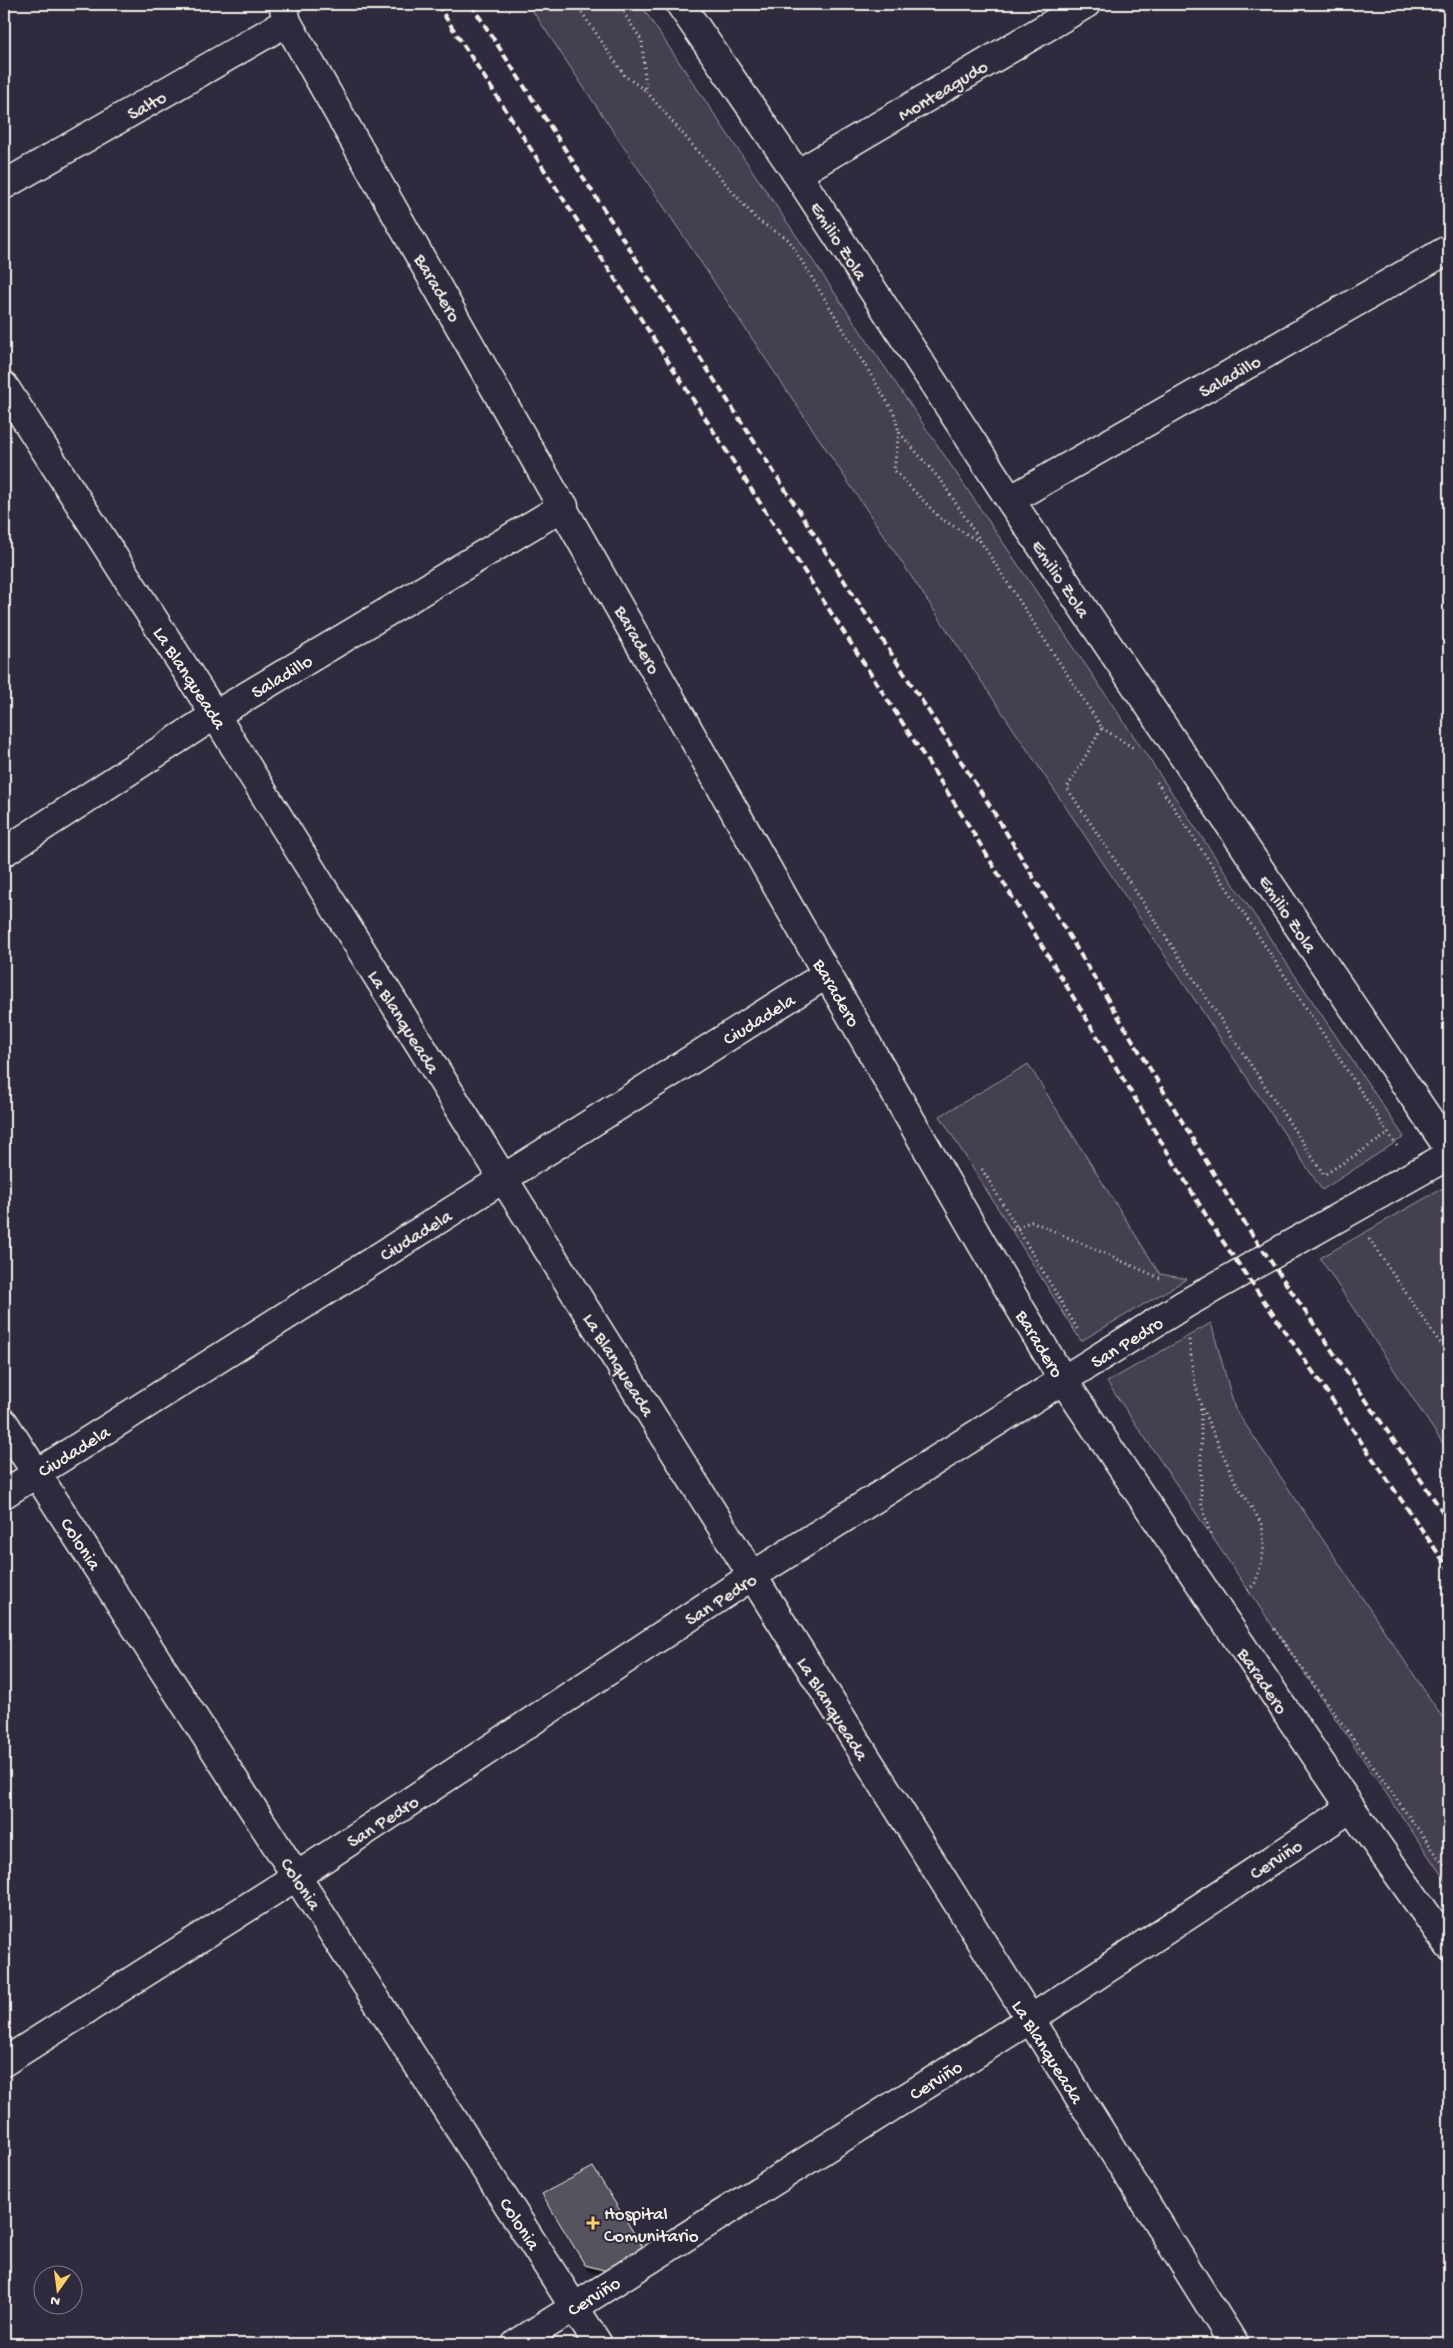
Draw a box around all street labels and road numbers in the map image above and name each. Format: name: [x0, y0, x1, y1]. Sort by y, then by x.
street label: Monteagudo: [895, 56, 993, 128]
street label: Salto: [124, 87, 171, 127]
street label: Emilio Zola: [803, 198, 872, 287]
street label: Baradero: [407, 250, 465, 327]
street label: Saladillo: [1196, 351, 1266, 405]
street label: Emilio Zola: [1025, 537, 1094, 624]
street label: Baradero: [607, 601, 664, 679]
street label: La Blanqueada: [146, 623, 231, 736]
street label: Saladillo: [248, 651, 318, 705]
street label: Emilio Zola: [1252, 872, 1321, 959]
street label: Baradero: [806, 955, 864, 1032]
street label: La Blanqueada: [361, 967, 444, 1080]
street label: Ciudadela: [720, 989, 801, 1052]
street label: Ciudadela: [377, 1205, 458, 1268]
street label: Baradero: [1008, 1306, 1067, 1383]
street label: La Blanqueada: [576, 1310, 659, 1423]
street label: San Pedro: [1087, 1313, 1168, 1375]
street label: Ciudadela: [35, 1421, 116, 1484]
street label: Colonia: [54, 1514, 105, 1577]
street label: San Pedro: [682, 1569, 762, 1633]
street label: Baradero: [1230, 1644, 1292, 1720]
street label: La Blanqueada: [790, 1654, 873, 1767]
street label: San Pedro: [344, 1791, 424, 1855]
street label: Cerviño: [1246, 1835, 1308, 1886]
street label: Colonia: [274, 1854, 325, 1917]
street label: La Blanqueada: [1005, 1997, 1088, 2110]
street label: Cerviño: [906, 2057, 968, 2107]
street label: Colonia: [493, 2194, 544, 2257]
street label: Cerviño: [564, 2273, 626, 2323]

